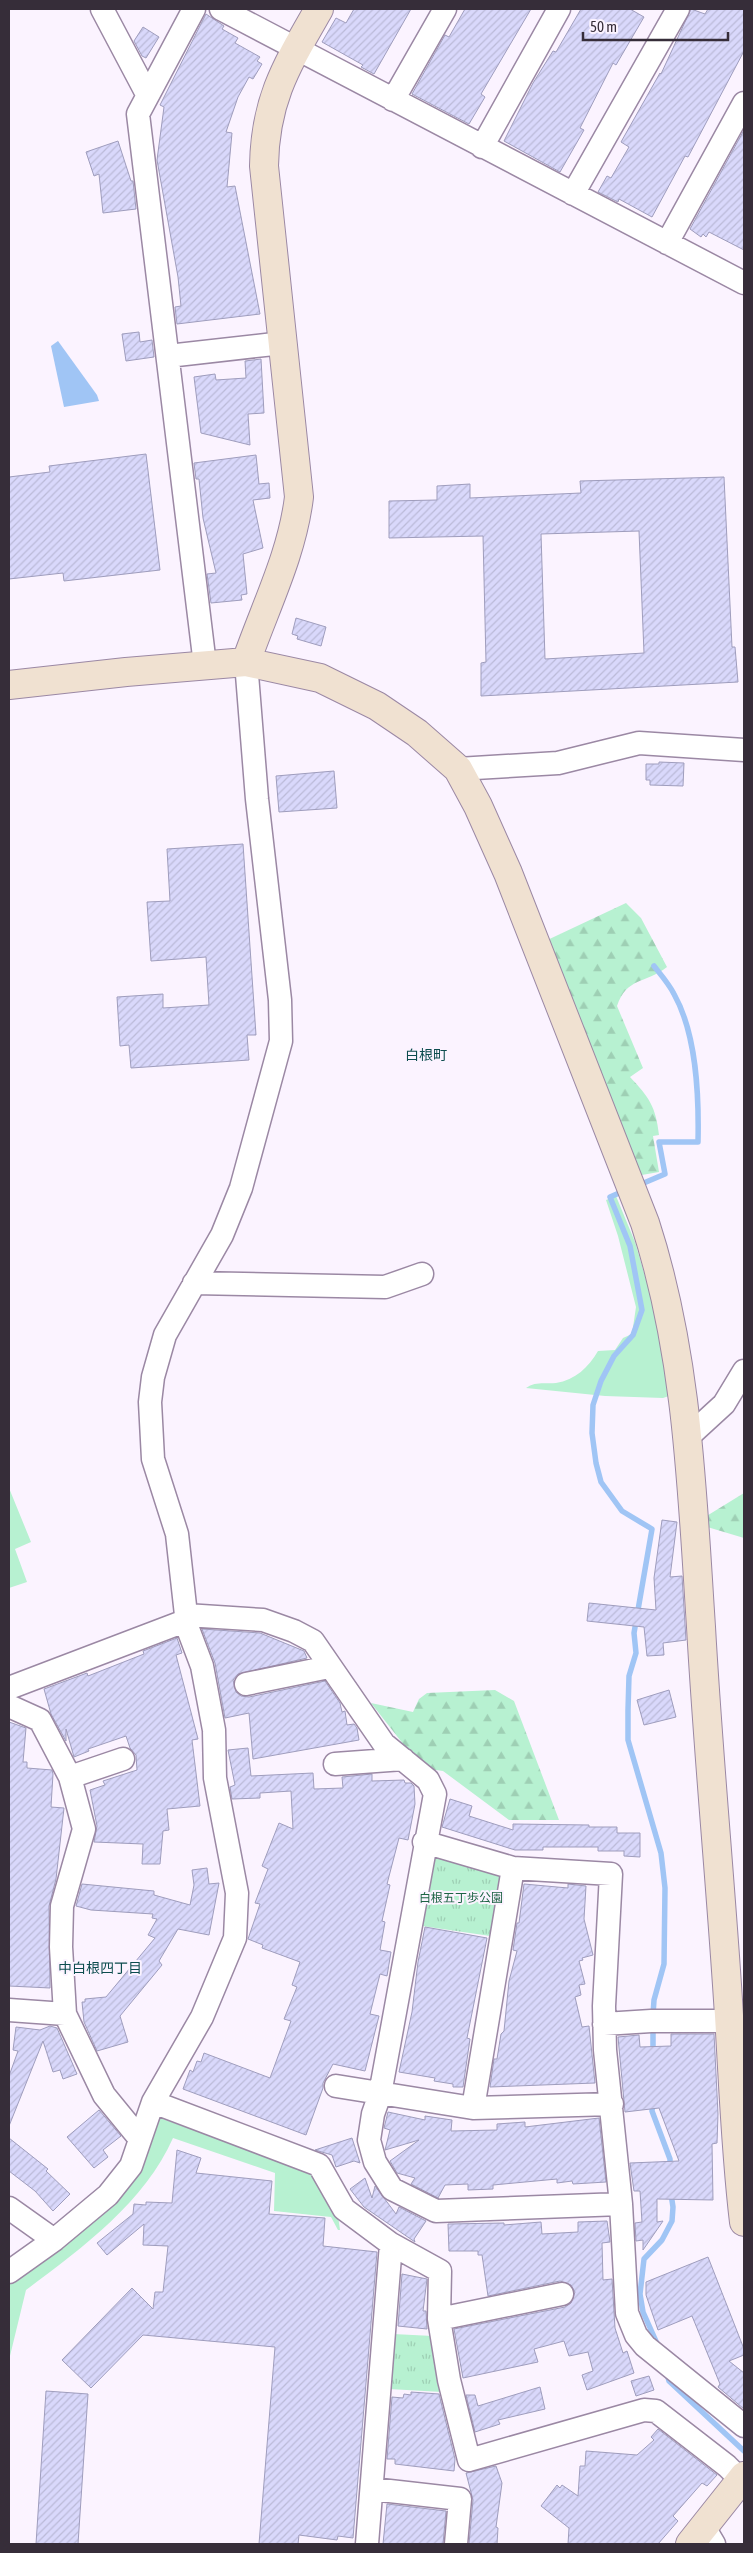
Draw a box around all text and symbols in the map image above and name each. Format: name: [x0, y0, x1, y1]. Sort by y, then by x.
scale bar: [583, 10, 728, 42]
text: 50 m: [590, 18, 617, 35]
district label: 白根町: [405, 1047, 447, 1063]
park label: 白根五丁歩公園: [419, 1891, 503, 1905]
district label: 中白根四丁目: [58, 1960, 142, 1976]

